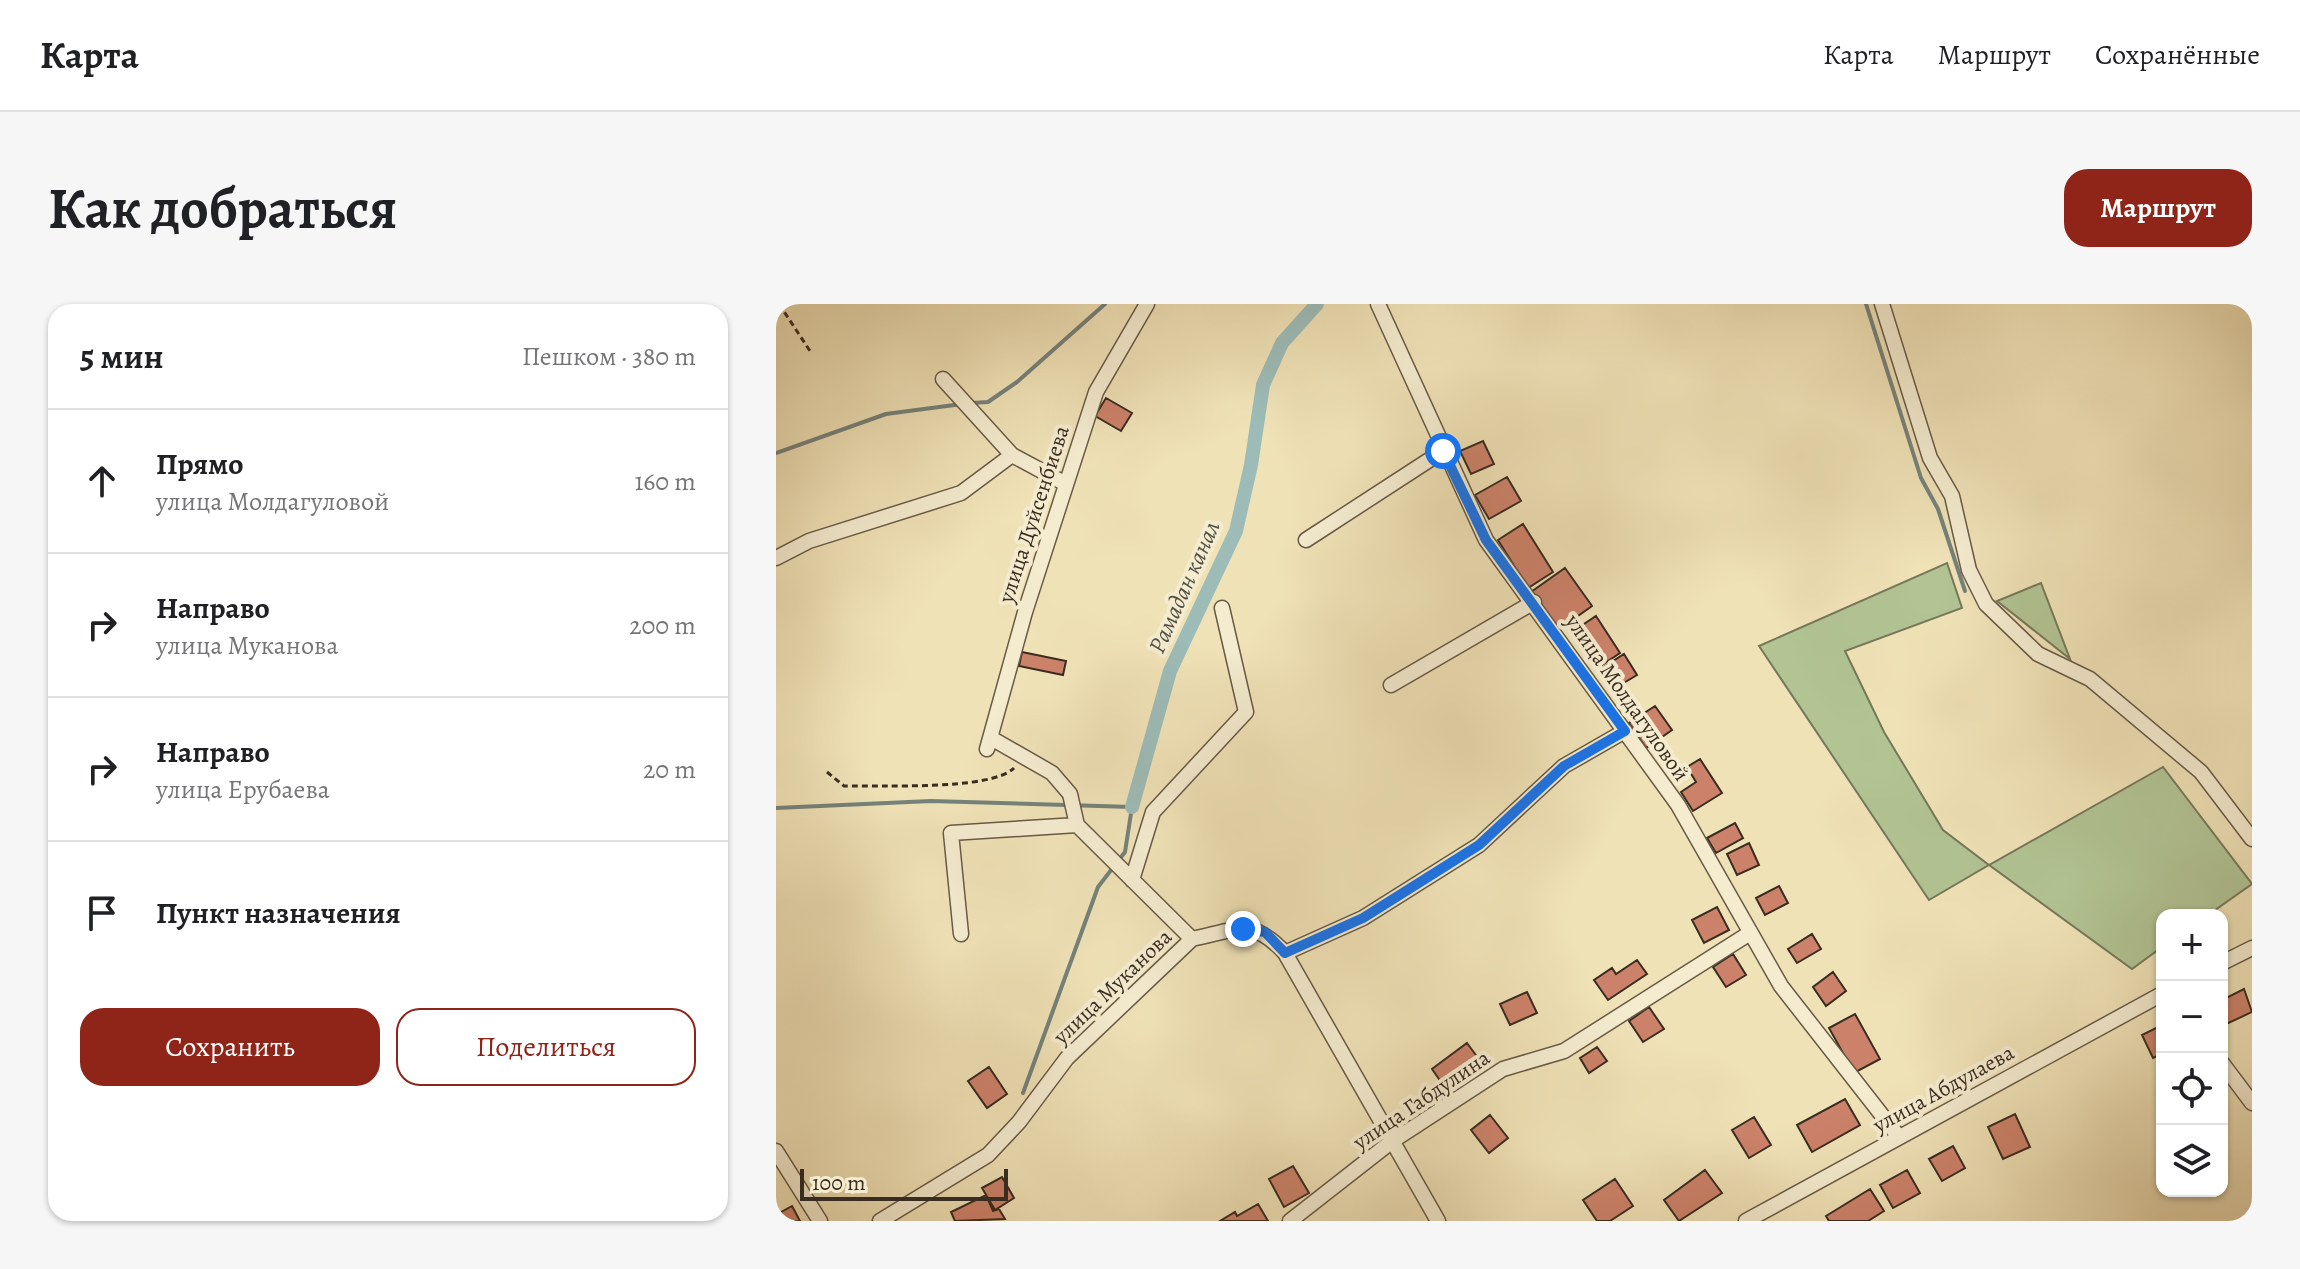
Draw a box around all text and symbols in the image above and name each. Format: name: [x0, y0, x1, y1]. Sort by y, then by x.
text: Карта: [40, 29, 139, 81]
text: Карта: [1823, 36, 1894, 74]
text: Маршрут: [1938, 36, 2051, 74]
text: Сохранённые: [2095, 36, 2260, 74]
button: Маршрут: [2064, 169, 2252, 247]
text: Как добраться: [48, 170, 397, 246]
text: 5 мин: [80, 333, 164, 380]
text: Пешком · 380 m: [522, 339, 696, 374]
street label: улица Дуйсенбиева: [991, 421, 1077, 608]
route start: [1425, 433, 1461, 469]
text: Прямо: [156, 444, 243, 484]
icon: ahead: [80, 459, 124, 503]
text: 160 m: [634, 464, 696, 499]
text: улица Молдагуловой: [156, 484, 389, 519]
water label: Рамадан канал: [1141, 515, 1228, 658]
text: Направо: [156, 588, 270, 628]
icon: right: [80, 603, 124, 647]
street label: улица Молдагуловой: [1558, 607, 1696, 787]
text: 200 m: [629, 608, 696, 643]
text: улица Муканова: [156, 628, 338, 663]
text: Направо: [156, 732, 270, 772]
icon: right: [80, 747, 124, 791]
text: 20 m: [643, 752, 696, 787]
text: улица Ерубаева: [156, 772, 330, 807]
icon: arrive: [80, 891, 124, 935]
text: Пункт назначения: [156, 893, 401, 933]
map controls: [2156, 909, 2228, 1197]
button: +: [2156, 909, 2228, 981]
route end: [1225, 911, 1261, 947]
street label: улица Муканова: [1046, 922, 1179, 1052]
button: −: [2156, 981, 2228, 1053]
button: Сохранить: [80, 1008, 380, 1086]
button: Поделиться: [396, 1008, 696, 1086]
street label: улица Абдулаева: [1867, 1037, 2020, 1141]
street label: улица Габдулина: [1346, 1042, 1497, 1157]
button: locate: [2156, 1053, 2228, 1125]
button: layers: [2156, 1125, 2228, 1197]
scale bar: [800, 1165, 1008, 1201]
text: 100 m: [812, 1168, 866, 1198]

